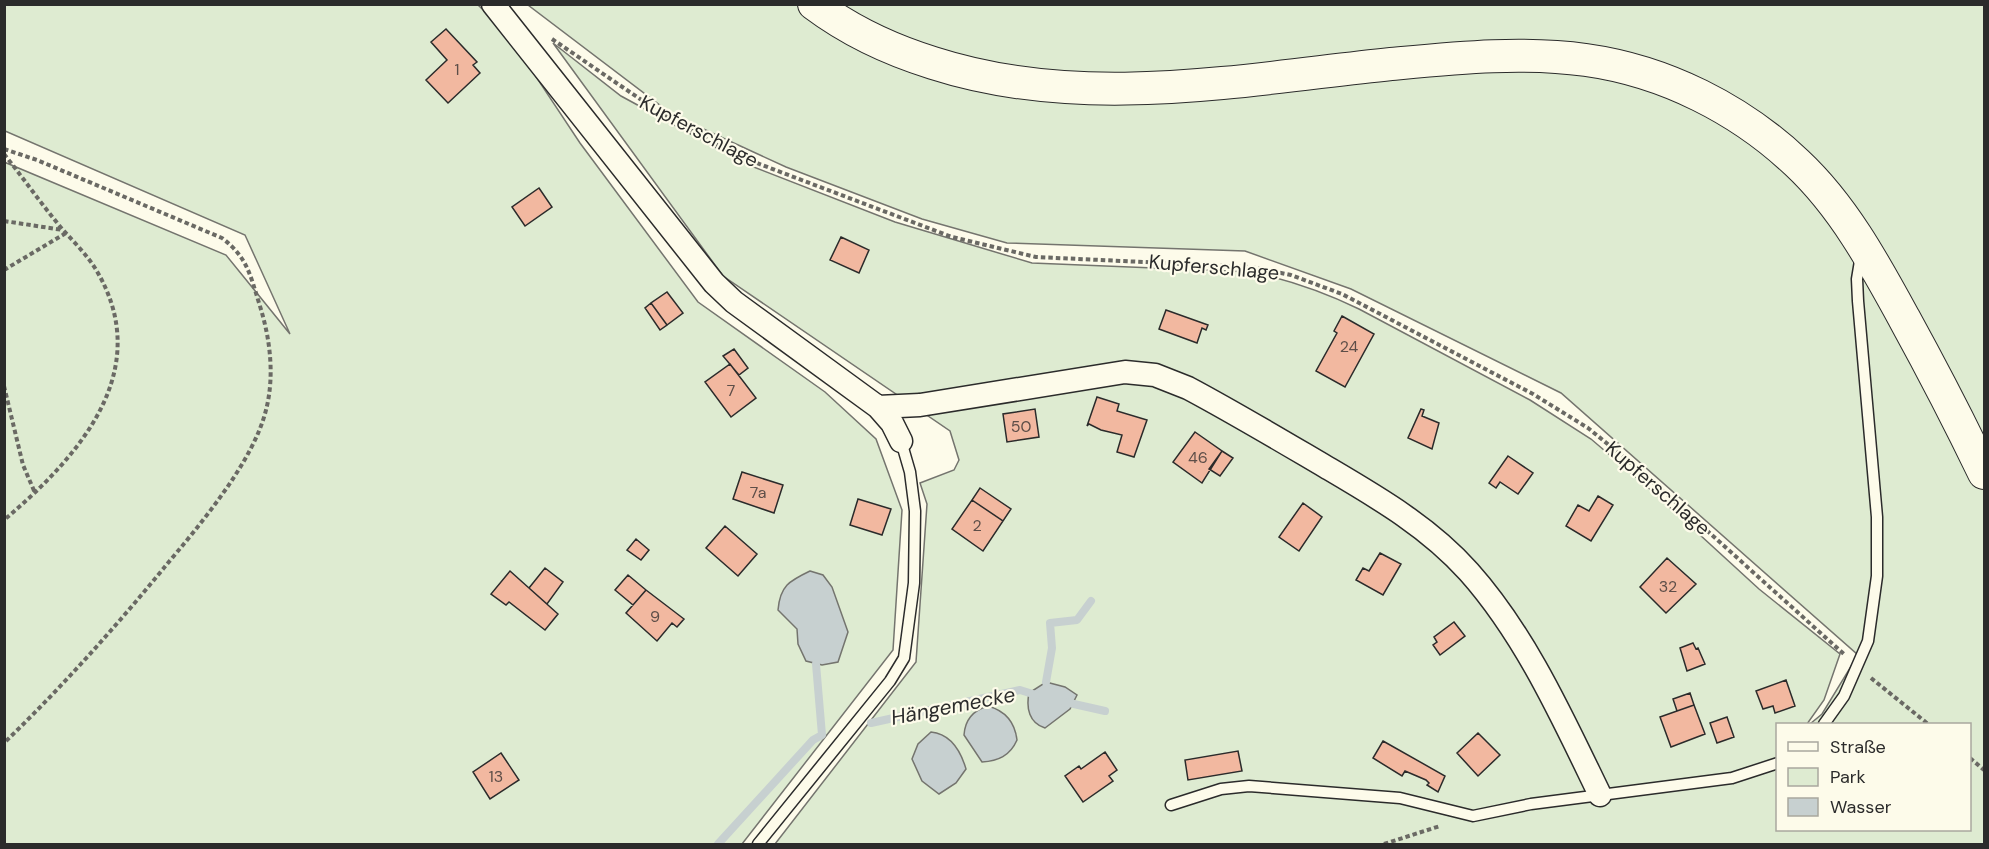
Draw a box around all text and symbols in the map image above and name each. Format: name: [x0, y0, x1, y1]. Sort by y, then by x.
house number: 1: [455, 59, 460, 80]
street label: Kupferschlage: [635, 89, 763, 173]
street label: Kupferschlage: [1148, 248, 1280, 286]
house number: 24: [1340, 336, 1359, 357]
house number: 7: [727, 380, 735, 401]
house number: 50: [1011, 416, 1031, 437]
street label: Kupferschlage: [1600, 435, 1716, 541]
house number: 46: [1188, 447, 1208, 468]
house number: 7a: [750, 482, 766, 503]
house number: 2: [972, 515, 982, 536]
house number: 32: [1659, 576, 1677, 597]
house number: 9: [650, 606, 660, 627]
water label: Hängemecke: [889, 680, 1018, 732]
legend: [1776, 723, 1971, 831]
text: Straße: [1830, 735, 1886, 759]
text: Park: [1830, 765, 1866, 789]
house number: 13: [489, 766, 503, 787]
text: Wasser: [1830, 795, 1892, 819]

